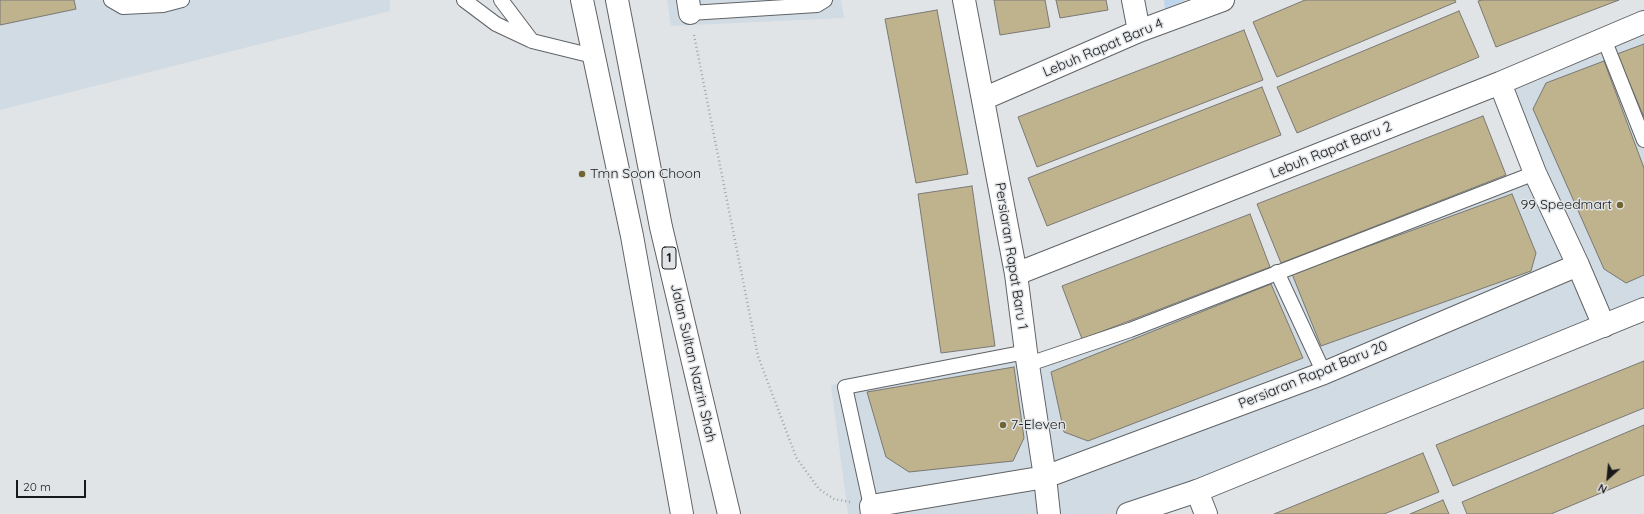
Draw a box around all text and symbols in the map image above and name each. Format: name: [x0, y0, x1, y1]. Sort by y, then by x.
street label: Lebuh Rapat Baru 4: [1040, 15, 1166, 81]
street label: Lebuh Rapat Baru 2: [1268, 118, 1394, 182]
place label: Tmn Soon Choon: [590, 166, 701, 182]
marker: Tmn Soon Choon: [577, 169, 587, 179]
street label: Persiaran Rapat Baru 1: [991, 181, 1031, 331]
place label: 99 Speedmart: [1521, 197, 1612, 213]
marker: 99 Speedmart: [1615, 200, 1625, 210]
road number: 1: [662, 247, 676, 269]
street label: Jalan Sultan Nazrin Shah: [667, 282, 719, 444]
street label: Persiaran Rapat Baru 20: [1236, 337, 1390, 413]
place label: 7-Eleven: [1011, 417, 1066, 433]
marker: 7-Eleven: [998, 420, 1008, 430]
north arrow: [1588, 458, 1628, 498]
scale bar: [18, 472, 88, 498]
text: 20 m: [23, 479, 51, 494]
text: N: [1596, 481, 1609, 497]

